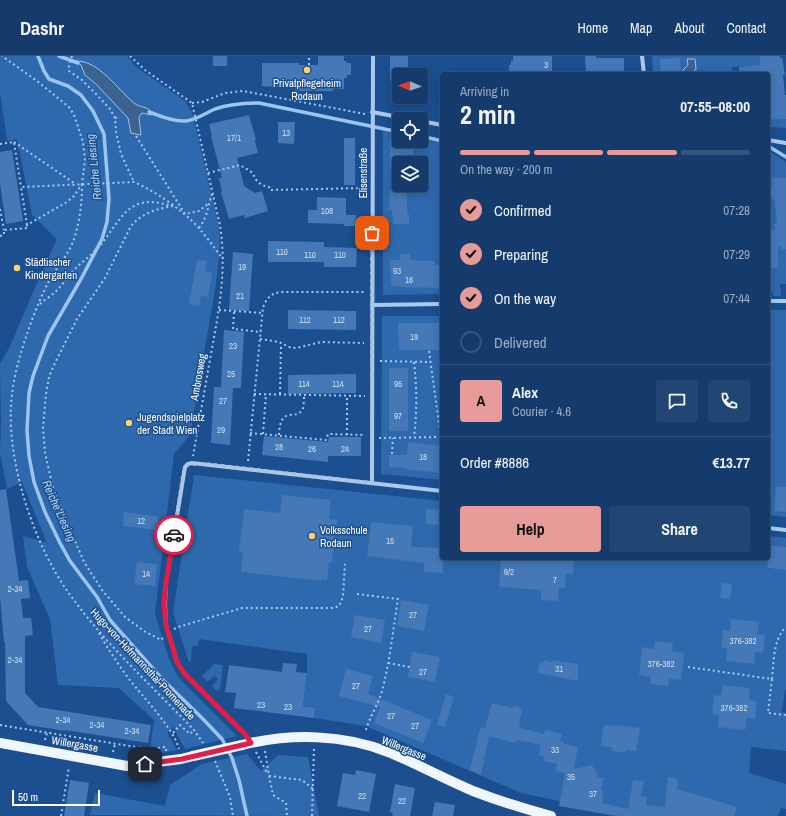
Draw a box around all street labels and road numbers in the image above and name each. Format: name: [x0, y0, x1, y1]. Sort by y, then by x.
street label: Elisenstraße: [356, 148, 370, 198]
street label: Ambrosweg: [187, 352, 209, 403]
street label: Hugo-von-Hofmannsthal-Promenade: [88, 605, 198, 723]
street label: Willergasse: [51, 733, 99, 755]
street label: Willergasse: [380, 733, 428, 763]

